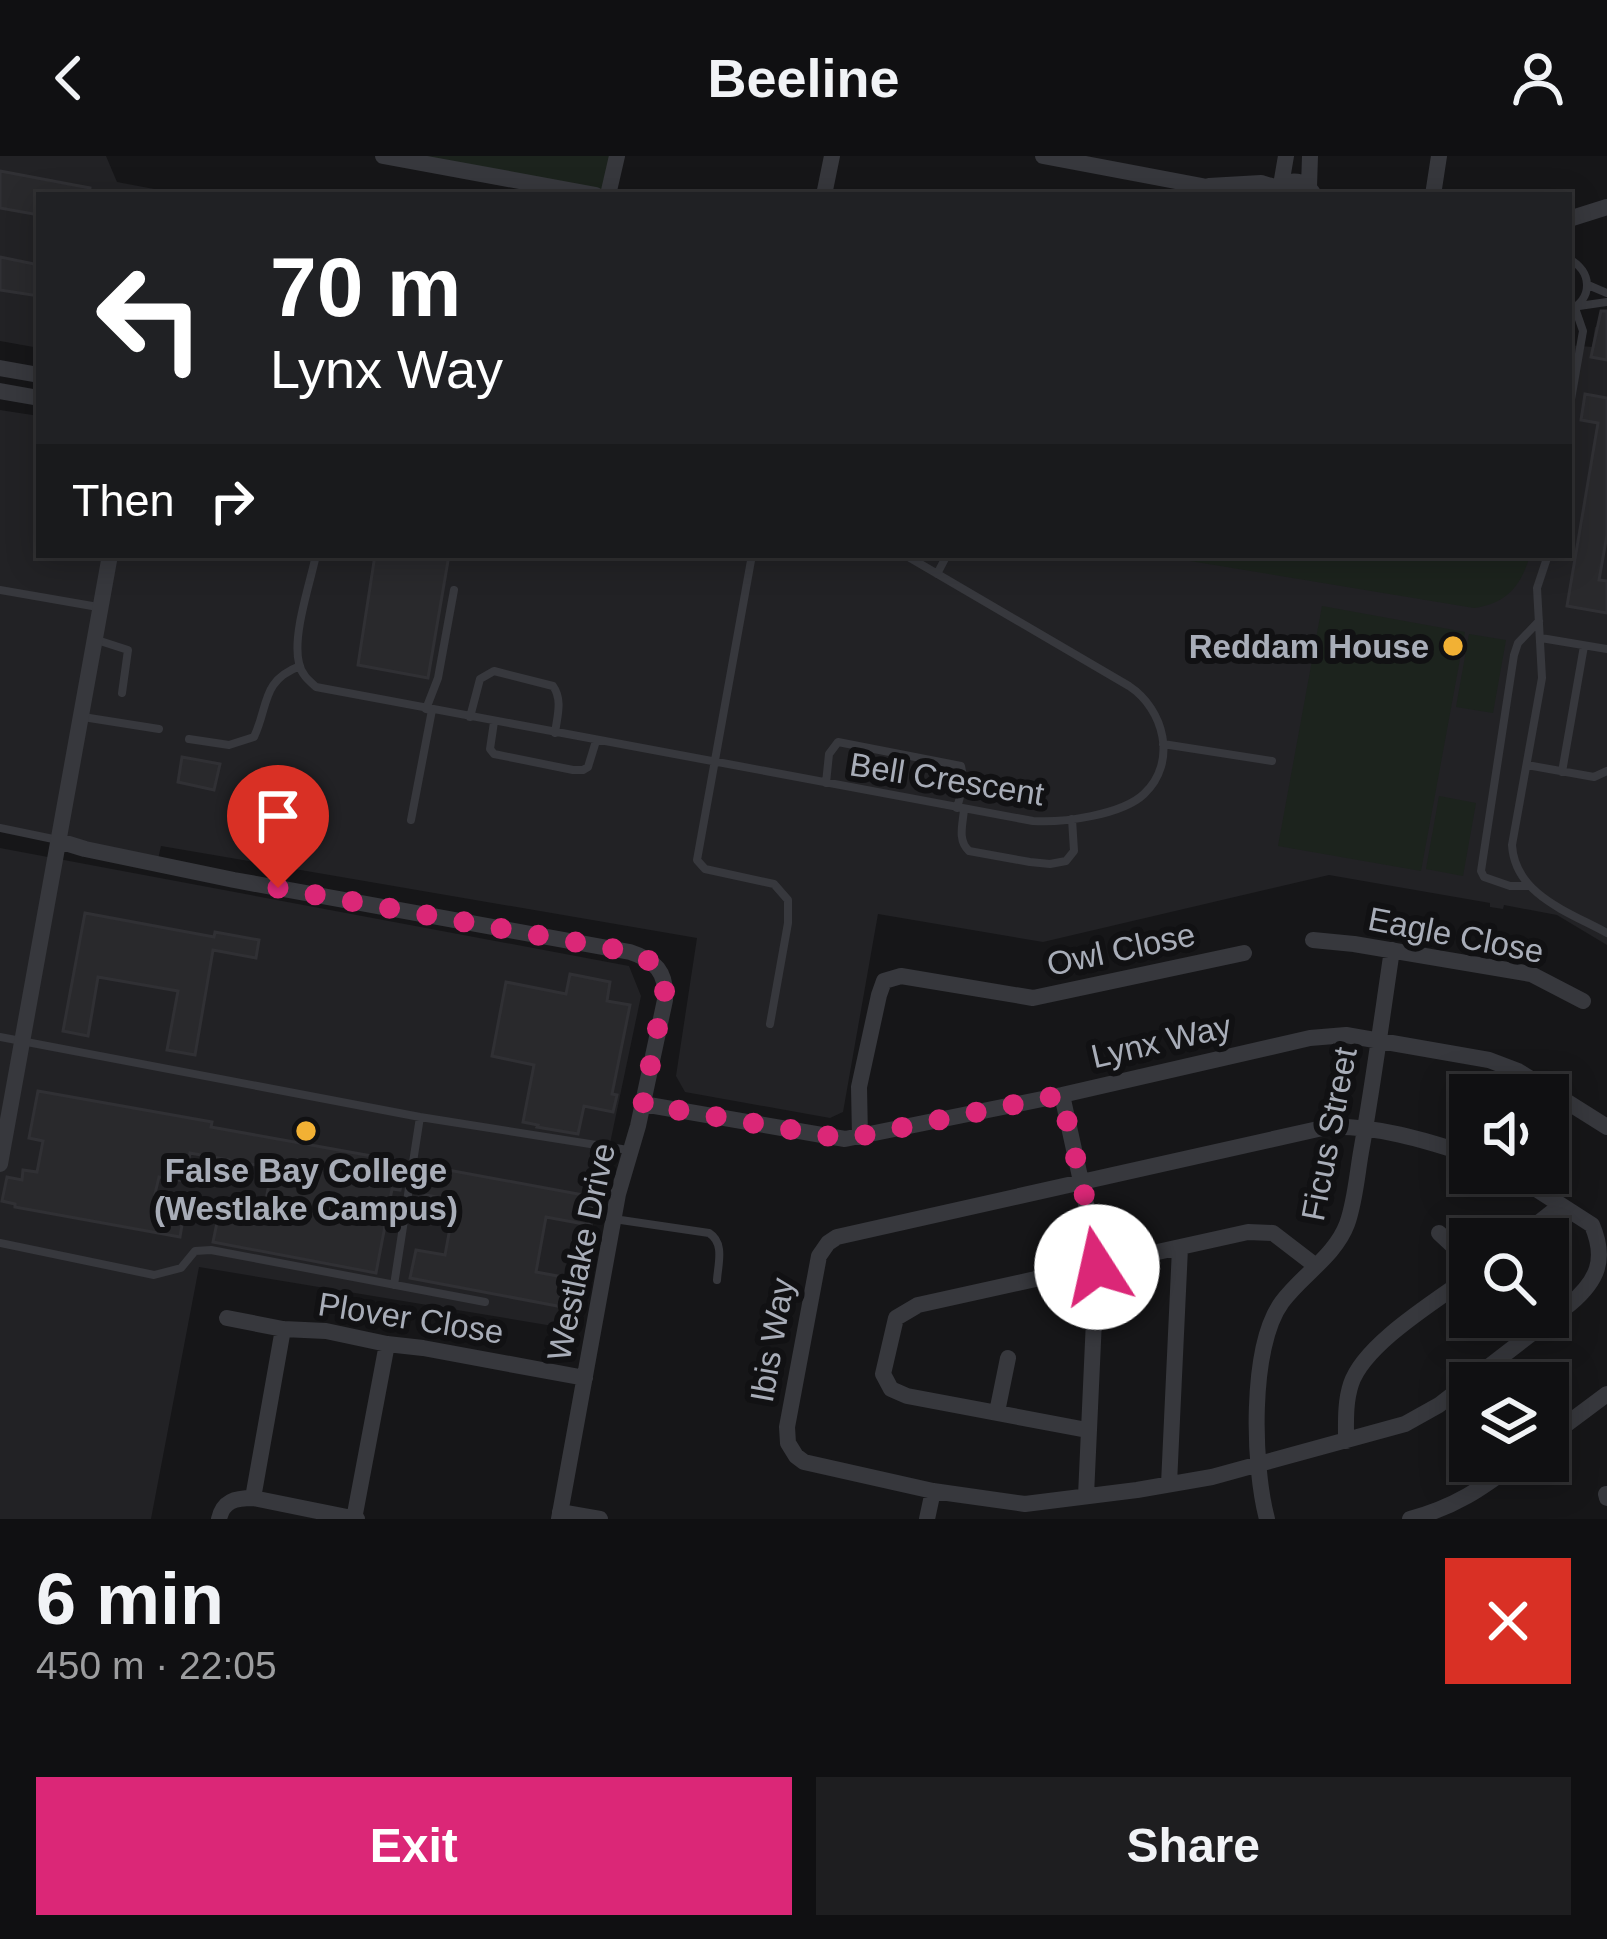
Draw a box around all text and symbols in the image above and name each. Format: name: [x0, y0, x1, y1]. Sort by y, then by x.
icon: back: [36, 45, 102, 111]
icon: person: [1505, 45, 1571, 111]
text: Beeline: [707, 48, 900, 108]
icon: left: [72, 240, 228, 396]
text: 70 m: [270, 240, 461, 334]
text: Lynx Way: [270, 339, 503, 399]
icon: right: [199, 468, 265, 534]
text: Then: [72, 475, 175, 526]
place label: Reddam House: [1189, 628, 1429, 665]
marker: Reddam House: [1440, 633, 1466, 659]
street label: Bell Crescent: [847, 745, 1047, 813]
pin: [227, 765, 329, 888]
icon: arrive: [245, 783, 311, 849]
street label: Eagle Close: [1365, 900, 1547, 970]
street label: Owl Close: [1044, 915, 1198, 983]
street label: Lynx Way: [1087, 1007, 1235, 1075]
street label: Ficus Street: [1294, 1044, 1364, 1224]
map controls: [1449, 1074, 1569, 1482]
button: sound: [1449, 1074, 1569, 1194]
marker: False Bay College (Westlake Campus): [293, 1118, 319, 1144]
street label: Westlake Drive: [540, 1140, 622, 1364]
place label: False Bay College (Westlake Campus): [154, 1152, 458, 1227]
position arrow: [1034, 1204, 1160, 1330]
button: search: [1449, 1218, 1569, 1338]
street label: Ibis Way: [743, 1275, 801, 1405]
street label: Plover Close: [316, 1285, 506, 1351]
button: layers: [1449, 1362, 1569, 1482]
button: close: [1445, 1558, 1571, 1684]
text: 6 min: [36, 1559, 224, 1639]
text: 450 m · 22:05: [36, 1644, 277, 1687]
button: Exit: [36, 1777, 792, 1915]
button: Share: [816, 1777, 1571, 1915]

